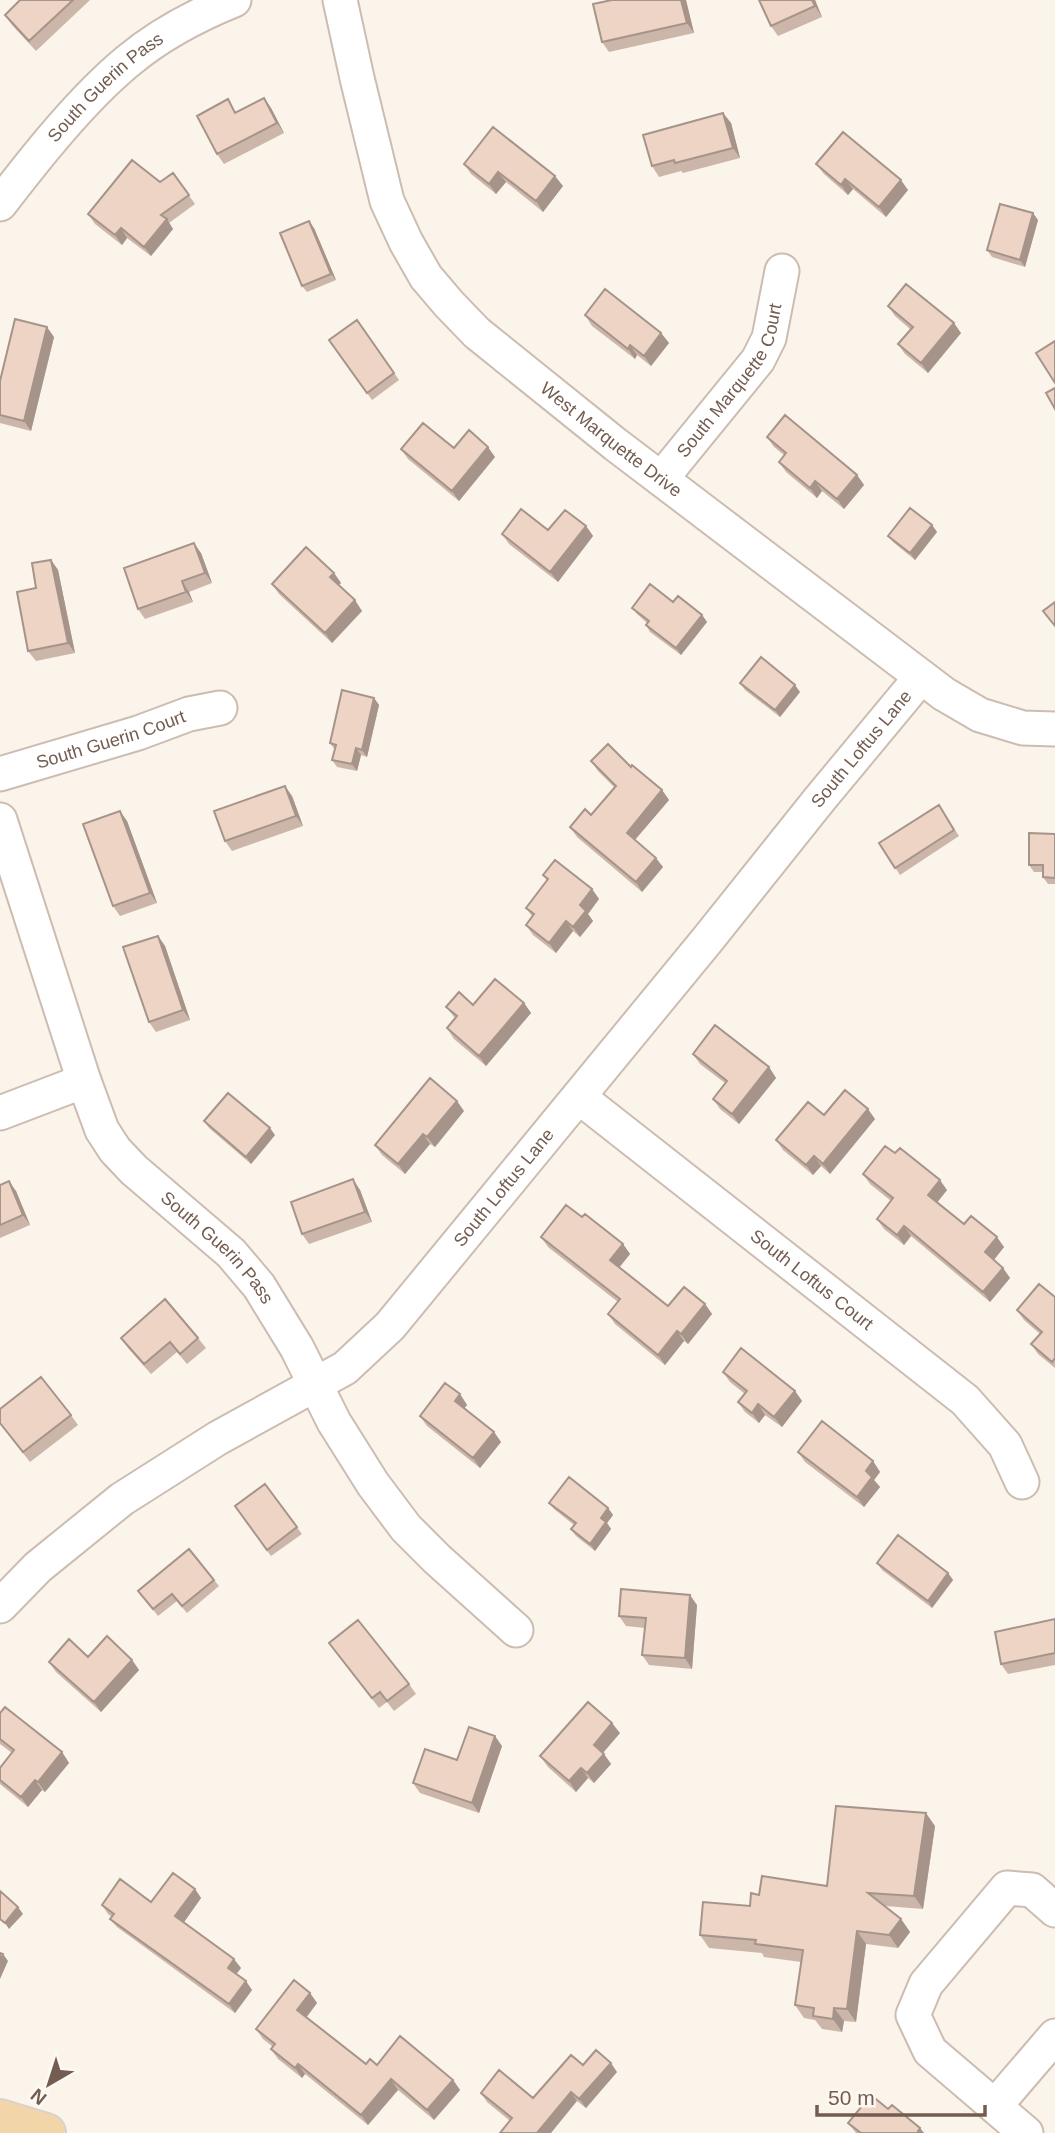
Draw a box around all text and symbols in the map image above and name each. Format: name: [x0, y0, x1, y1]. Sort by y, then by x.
street label: South Guerin Pass: [44, 28, 167, 146]
street label: South Marquette Court: [673, 302, 785, 461]
street label: West Marquette Drive: [536, 378, 686, 501]
street label: South Loftus Lane: [807, 686, 916, 812]
street label: South Guerin Court: [34, 706, 188, 773]
street label: South Loftus Lane: [450, 1125, 558, 1250]
street label: South Guerin Pass: [157, 1187, 277, 1307]
street label: South Loftus Court: [747, 1226, 877, 1334]
north arrow: [14, 2049, 84, 2119]
scale bar: [817, 2074, 985, 2118]
text: N: [27, 2084, 51, 2109]
text: 50 m: [828, 2086, 875, 2109]

